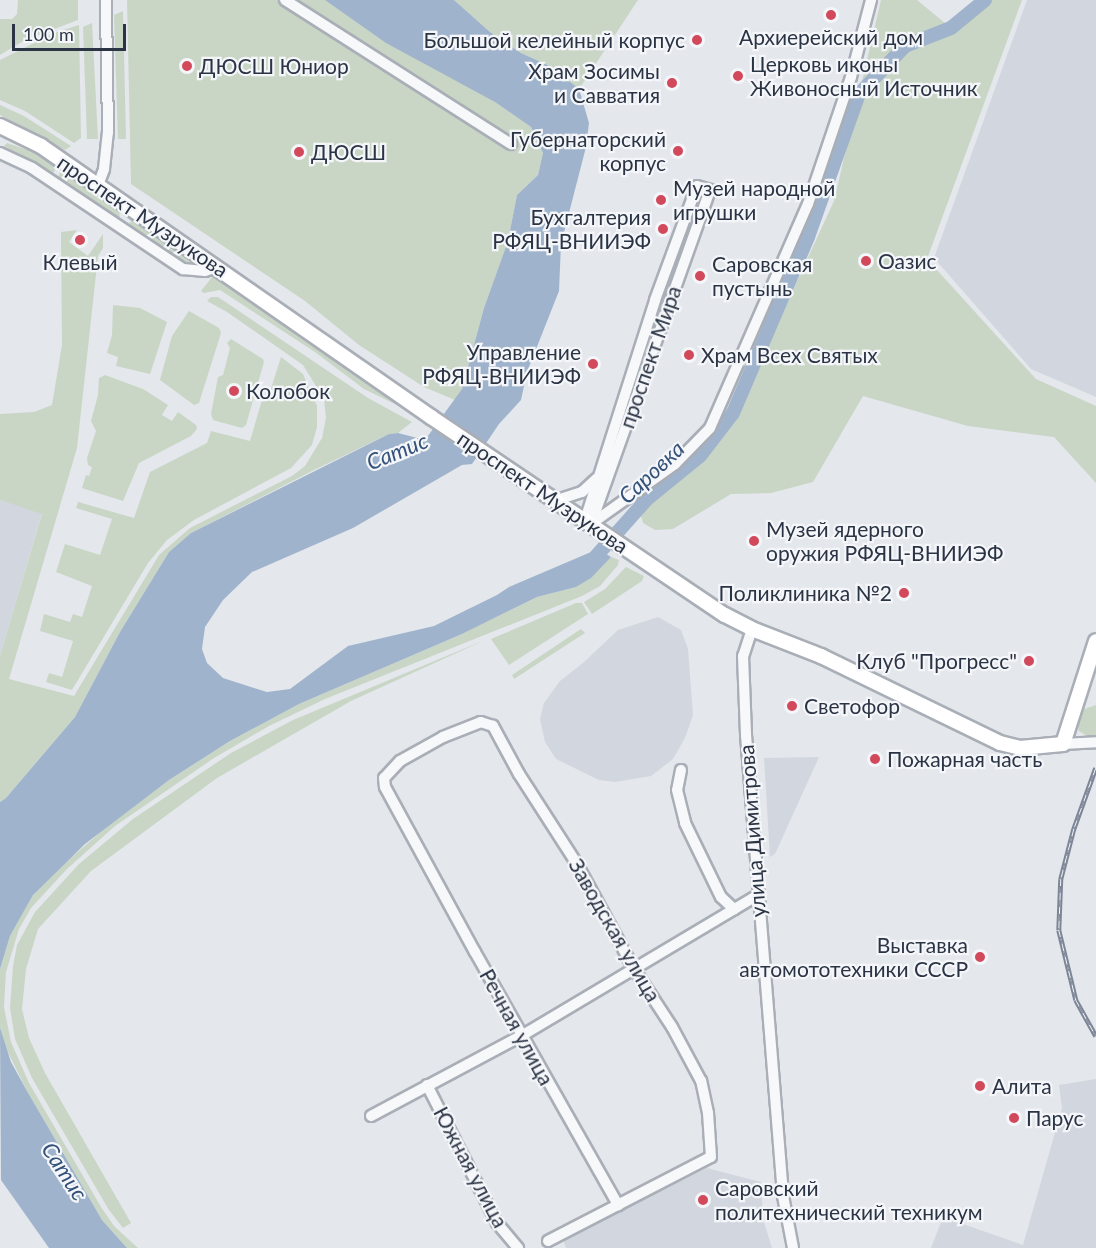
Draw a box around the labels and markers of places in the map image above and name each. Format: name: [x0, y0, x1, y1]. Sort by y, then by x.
marker: Архиерейский дом: [824, 8, 838, 22]
place label: Архиерейский дом: [739, 24, 923, 50]
place label: Большой келейный корпус: [424, 27, 685, 53]
marker: Большой келейный корпус: [690, 33, 704, 47]
place label: Церковь иконы Живоносный Источник: [750, 51, 978, 101]
place label: ДЮСШ Юниор: [199, 53, 349, 79]
place label: Храм Зосимы и Савватия: [528, 58, 660, 108]
marker: ДЮСШ Юниор: [180, 59, 194, 73]
marker: Церковь иконы Живоносный Источник: [731, 69, 745, 83]
marker: Храм Зосимы и Савватия: [665, 76, 679, 90]
place label: Губернаторский корпус: [510, 126, 666, 176]
place label: ДЮСШ: [311, 139, 386, 165]
marker: Губернаторский корпус: [671, 144, 685, 158]
marker: ДЮСШ: [292, 145, 306, 159]
place label: Музей народной игрушки: [673, 175, 835, 225]
marker: Музей народной игрушки: [654, 193, 668, 207]
place label: Бухгалтерия РФЯЦ-ВНИИЭФ: [492, 204, 651, 254]
marker: Бухгалтерия РФЯЦ-ВНИИЭФ: [656, 222, 670, 236]
marker: Клевый: [73, 233, 87, 247]
place label: Оазис: [878, 248, 937, 274]
place label: Клевый: [42, 249, 118, 275]
place label: Саровская пустынь: [712, 251, 812, 301]
marker: Оазис: [859, 254, 873, 268]
marker: Саровская пустынь: [693, 269, 707, 283]
place label: Управление РФЯЦ-ВНИИЭФ: [422, 339, 581, 389]
place label: Храм Всех Святых: [701, 342, 878, 368]
marker: Храм Всех Святых: [682, 348, 696, 362]
marker: Управление РФЯЦ-ВНИИЭФ: [586, 357, 600, 371]
place label: Колобок: [246, 378, 330, 404]
marker: Колобок: [227, 384, 241, 398]
place label: Музей ядерного оружия РФЯЦ-ВНИИЭФ: [766, 516, 1003, 566]
marker: Музей ядерного оружия РФЯЦ-ВНИИЭФ: [747, 534, 761, 548]
place label: Поликлиника №2: [719, 580, 892, 606]
marker: Поликлиника №2: [897, 586, 911, 600]
place label: Клуб "Прогресс": [856, 648, 1017, 674]
marker: Клуб "Прогресс": [1022, 654, 1036, 668]
place label: Светофор: [804, 693, 900, 719]
marker: Светофор: [785, 699, 799, 713]
place label: Пожарная часть: [887, 746, 1042, 772]
marker: Пожарная часть: [868, 752, 882, 766]
place label: Выставка автомототехники СССР: [739, 932, 968, 982]
marker: Выставка автомототехники СССР: [973, 950, 987, 964]
place label: Алита: [992, 1073, 1052, 1099]
marker: Алита: [973, 1079, 987, 1093]
place label: Парус: [1026, 1105, 1084, 1131]
marker: Парус: [1007, 1111, 1021, 1125]
place label: Саровский политехнический техникум: [715, 1175, 983, 1225]
marker: Саровский политехнический техникум: [696, 1193, 710, 1207]

